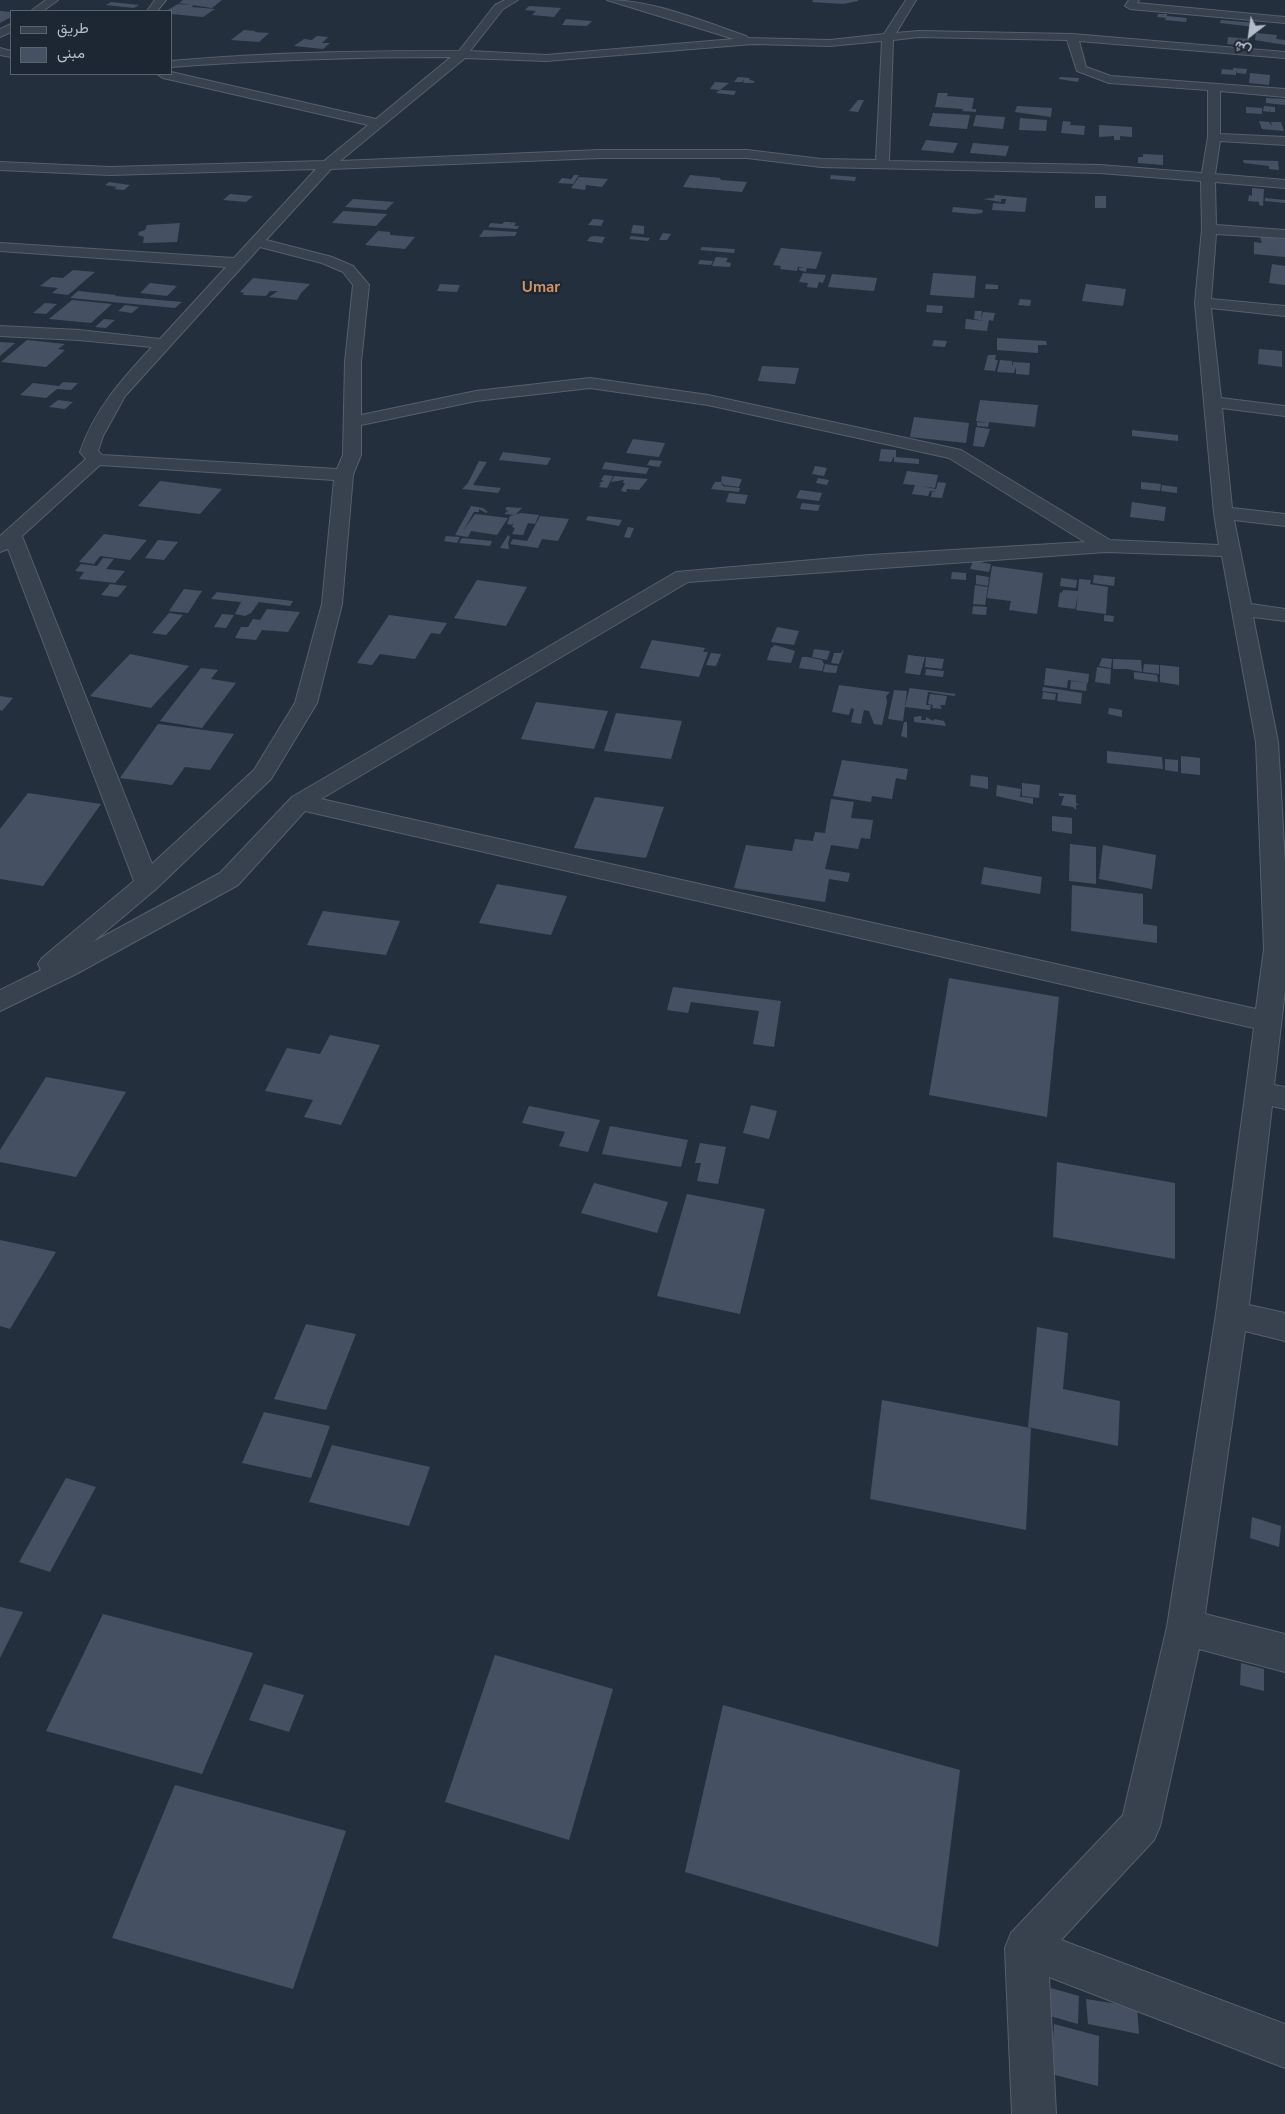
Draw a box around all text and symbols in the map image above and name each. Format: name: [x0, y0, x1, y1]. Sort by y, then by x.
legend: [10, 10, 172, 75]
north arrow: [1225, 10, 1275, 60]
text: طريق: [57, 18, 89, 38]
text: ش: [1230, 36, 1254, 61]
text: مبنى: [57, 43, 85, 63]
district label: Umar: [522, 279, 560, 297]

